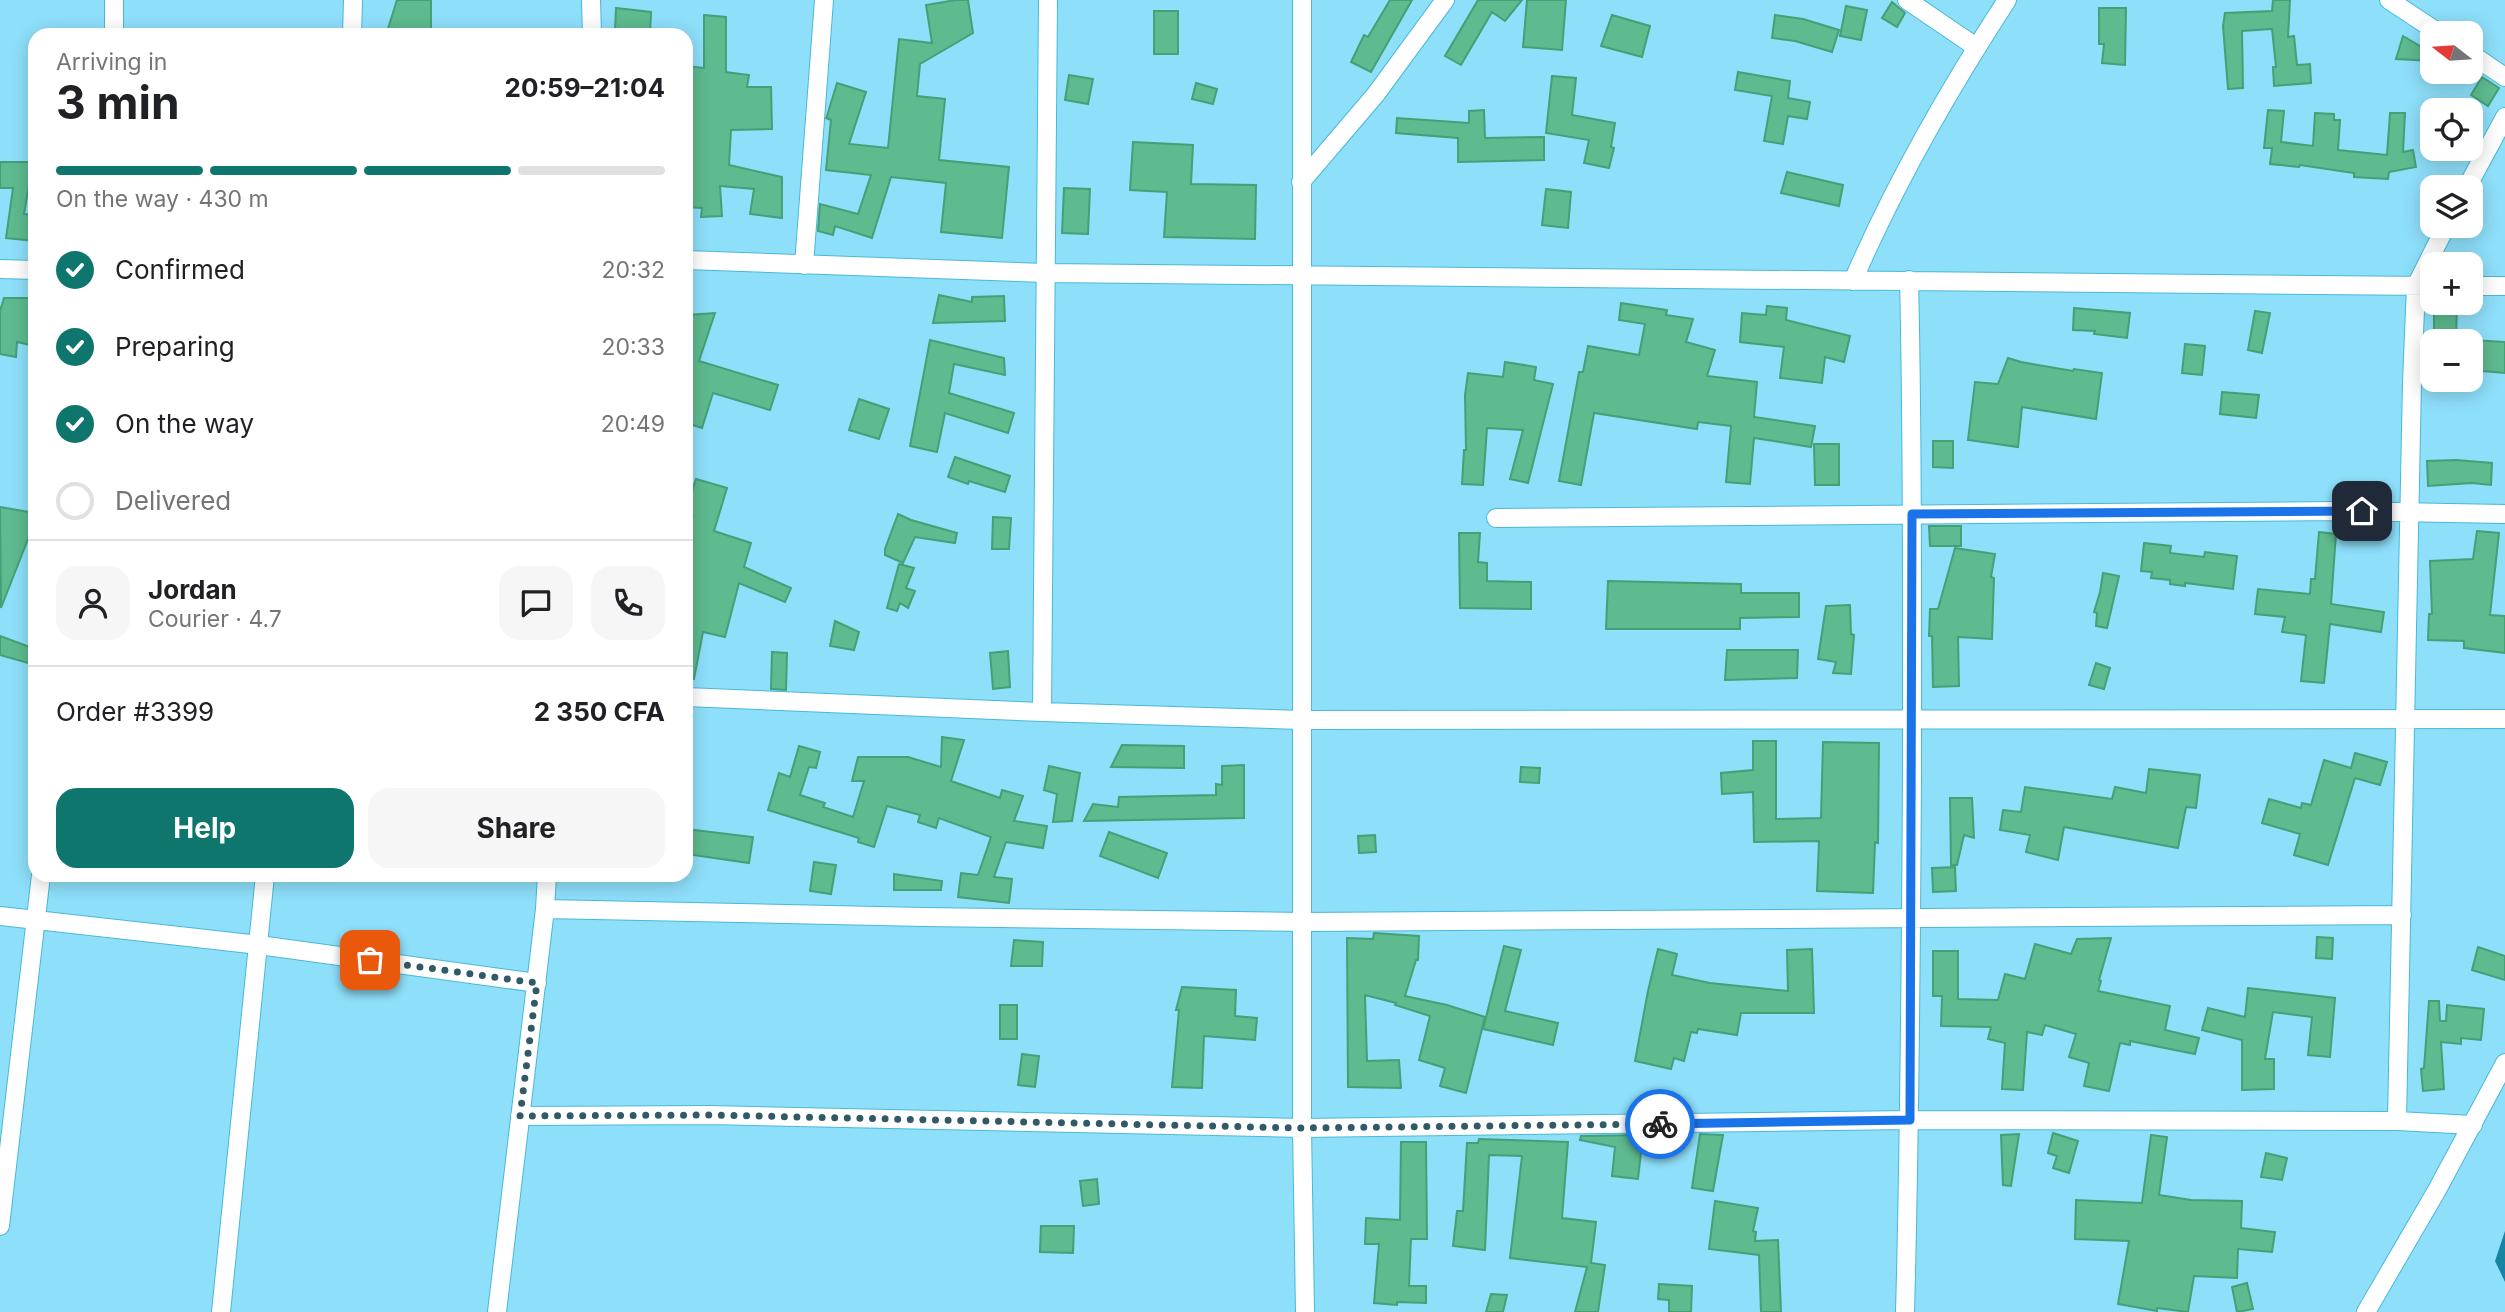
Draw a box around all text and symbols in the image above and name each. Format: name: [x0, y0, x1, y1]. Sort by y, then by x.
north arrow: [2420, 21, 2483, 84]
map controls: [2420, 21, 2483, 392]
text: Arriving in: [56, 48, 167, 76]
text: 20:59–21:04: [505, 72, 665, 103]
text: 3 min: [56, 74, 180, 130]
button: locate: [2420, 98, 2483, 161]
button: layers: [2420, 175, 2483, 238]
text: On the way · 430 m: [56, 185, 269, 213]
icon: check: [56, 251, 94, 289]
button: +: [2420, 252, 2483, 315]
text: Confirmed: [115, 254, 245, 285]
text: 20:32: [602, 256, 665, 284]
icon: check: [56, 328, 94, 366]
button: −: [2420, 329, 2483, 392]
text: Preparing: [115, 331, 235, 362]
text: 20:33: [601, 333, 665, 361]
icon: check: [56, 405, 94, 443]
text: On the way: [115, 408, 254, 439]
text: 20:49: [601, 410, 665, 438]
pin: [2332, 481, 2392, 541]
text: Delivered: [115, 485, 231, 516]
icon: home: [2343, 492, 2381, 530]
button: person: [56, 566, 130, 640]
button: chat: [499, 566, 573, 640]
button: phone: [591, 566, 665, 640]
text: Jordan: [148, 574, 237, 605]
text: Courier · 4.7: [148, 605, 282, 633]
text: Order #3399: [56, 696, 214, 727]
text: 2 350 CFA: [534, 696, 665, 727]
button: Help: [56, 788, 354, 868]
button: Share: [368, 788, 665, 868]
pin: [340, 930, 400, 990]
icon: bag: [351, 941, 389, 979]
courier: [1625, 1089, 1695, 1159]
icon: bike: [1641, 1105, 1679, 1143]

